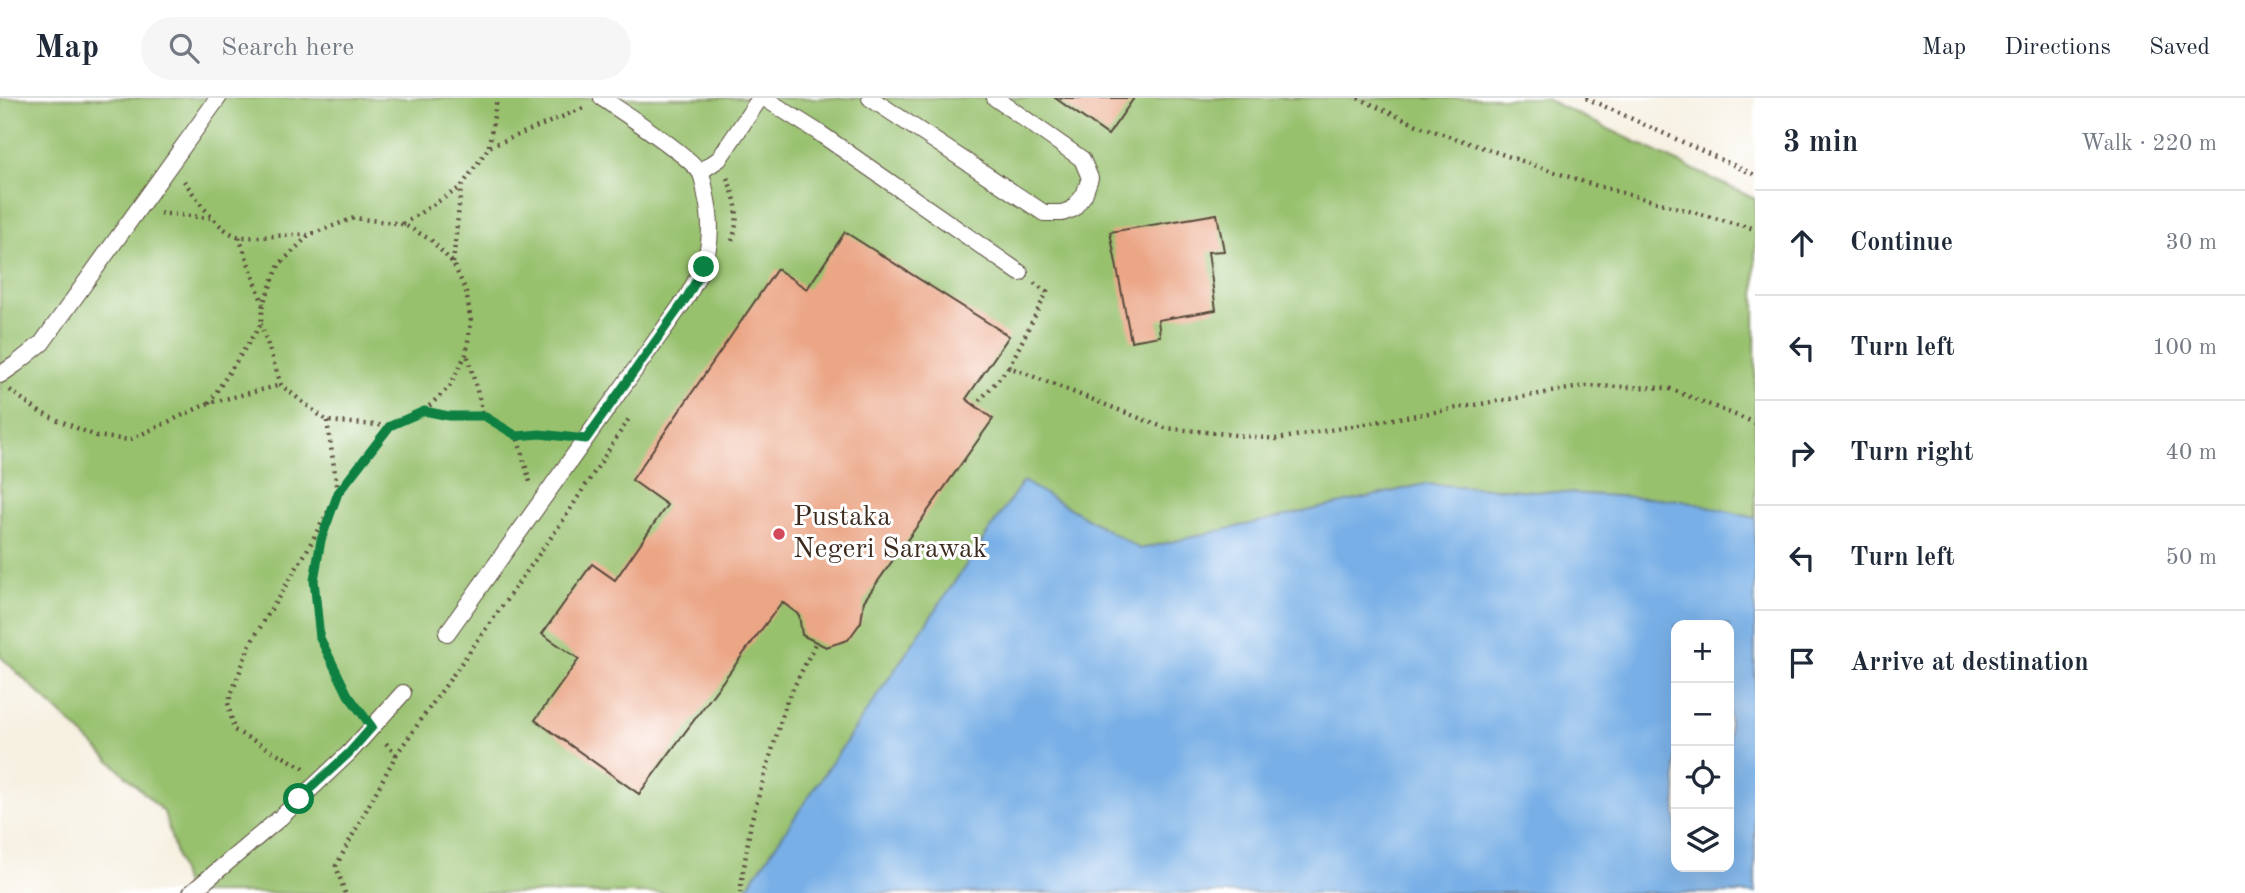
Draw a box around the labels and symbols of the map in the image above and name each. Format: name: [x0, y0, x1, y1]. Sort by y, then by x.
route end: [688, 251, 719, 282]
place label: Pustaka Negeri Sarawak: [793, 504, 987, 564]
marker: Pustaka Negeri Sarawak: [771, 526, 787, 542]
route start: [283, 783, 314, 814]

